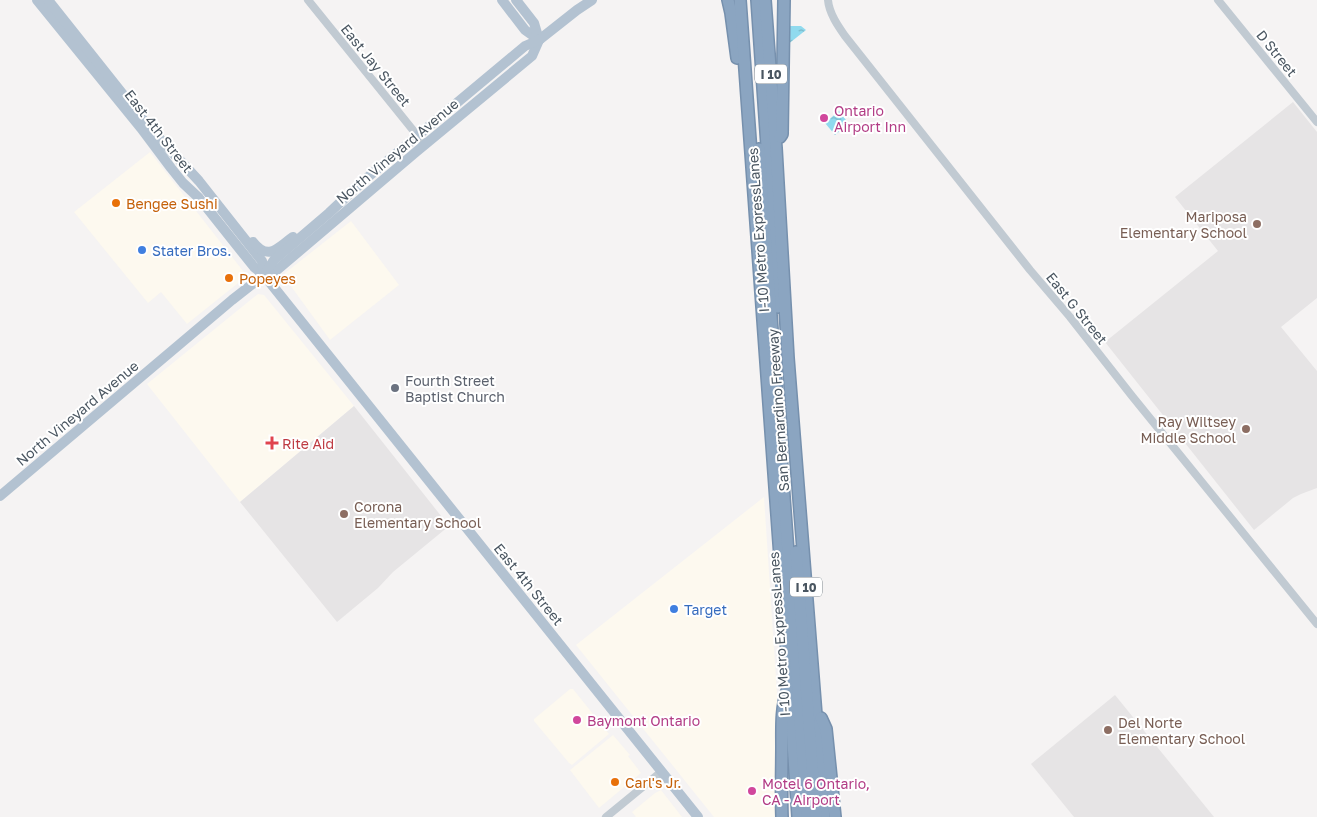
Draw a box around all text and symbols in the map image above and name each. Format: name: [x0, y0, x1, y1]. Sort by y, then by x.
street label: East Jay Street: [338, 20, 414, 110]
street label: D Street: [1253, 26, 1301, 80]
road number: I 10: [755, 64, 787, 84]
street label: East 4th Street: [121, 86, 197, 176]
street label: North Vineyard Avenue: [332, 95, 462, 207]
place label: Ontario Airport Inn: [834, 102, 906, 135]
marker: Ontario Airport Inn: [818, 112, 830, 124]
street label: I-10 Metro ExpressLanes: [744, 147, 772, 313]
place label: Bengee Sushi: [126, 195, 218, 212]
marker: Bengee Sushi: [110, 197, 122, 209]
place label: Mariposa Elementary School: [1120, 208, 1247, 241]
marker: Mariposa Elementary School: [1251, 218, 1263, 230]
place label: Stater Bros.: [152, 242, 231, 259]
marker: Stater Bros.: [136, 244, 148, 256]
street label: East G Street: [1043, 269, 1111, 347]
place label: Popeyes: [239, 270, 296, 287]
marker: Popeyes: [223, 272, 235, 284]
street label: San Bernardino Freeway: [764, 328, 792, 492]
street label: North Vineyard Avenue: [12, 357, 142, 469]
place label: Fourth Street Baptist Church: [405, 372, 505, 405]
marker: Fourth Street Baptist Church: [389, 382, 401, 394]
place label: Ray Wiltsey Middle School: [1141, 413, 1236, 446]
marker: Ray Wiltsey Middle School: [1240, 423, 1252, 435]
place label: Rite Aid: [282, 435, 334, 452]
marker: Rite Aid: [266, 437, 278, 449]
place label: Corona Elementary School: [354, 498, 481, 531]
marker: Corona Elementary School: [338, 508, 350, 520]
street label: East 4th Street: [491, 540, 567, 628]
street label: I-10 Metro ExpressLanes: [765, 551, 793, 717]
road number: I 10: [790, 578, 822, 596]
place label: Target: [684, 601, 727, 618]
marker: Target: [668, 603, 680, 615]
place label: Baymont Ontario: [587, 712, 700, 729]
marker: Baymont Ontario: [571, 714, 583, 726]
place label: Del Norte Elementary School: [1118, 714, 1245, 747]
marker: Del Norte Elementary School: [1102, 724, 1114, 736]
place label: Carl's Jr.: [625, 774, 682, 791]
place label: Motel 6 Ontario, CA - Airport: [762, 775, 870, 808]
marker: Carl's Jr.: [609, 776, 621, 788]
marker: Motel 6 Ontario, CA - Airport: [746, 785, 758, 797]

